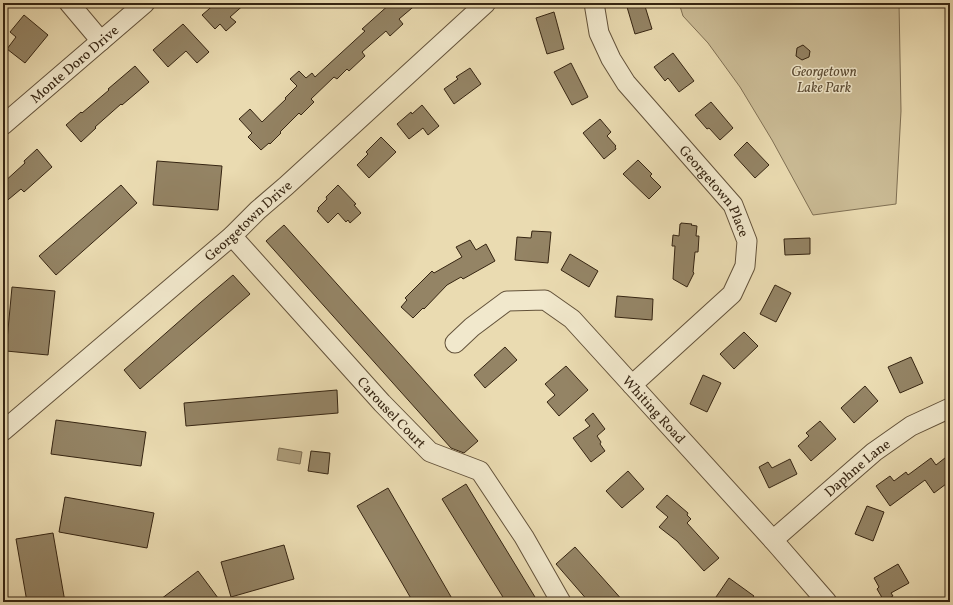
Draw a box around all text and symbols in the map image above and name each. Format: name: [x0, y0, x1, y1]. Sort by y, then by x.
street label: Monte Doro Drive: [27, 21, 124, 108]
park label: Georgetown Lake Park: [791, 63, 857, 98]
street label: Georgetown Place: [674, 142, 753, 241]
street label: Georgetown Drive: [201, 177, 297, 266]
street label: Whiting Road: [617, 372, 689, 448]
street label: Carousel Court: [352, 373, 430, 453]
street label: Daphne Lane: [821, 435, 895, 502]

